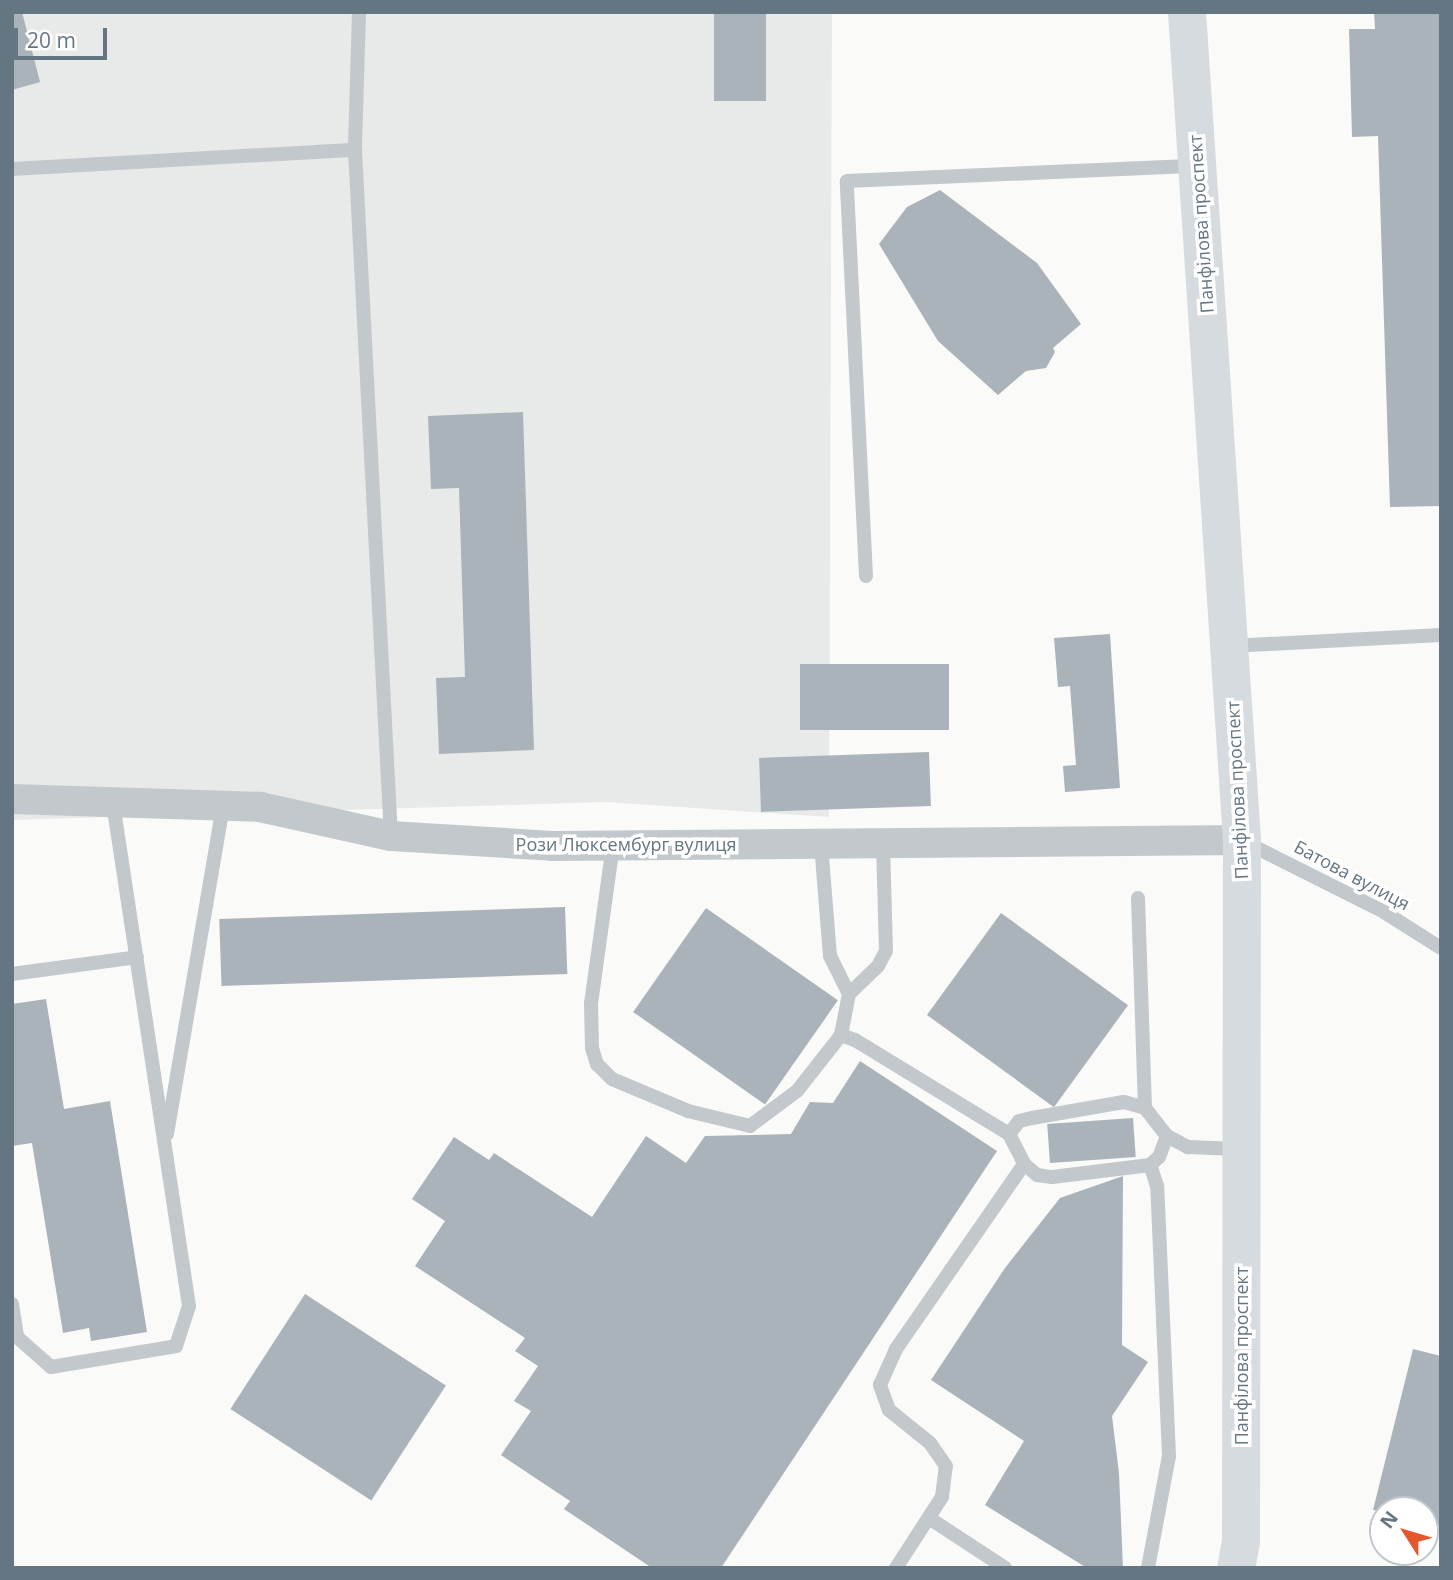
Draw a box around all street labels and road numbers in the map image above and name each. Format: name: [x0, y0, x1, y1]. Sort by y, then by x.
street label: Панфілова проспект: [1184, 134, 1218, 314]
street label: Панфілова проспект: [1222, 700, 1252, 880]
street label: Рози Люксембург вулиця: [516, 833, 736, 855]
street label: Батова вулиця: [1291, 835, 1413, 915]
street label: Панфілова проспект: [1230, 1267, 1252, 1445]

